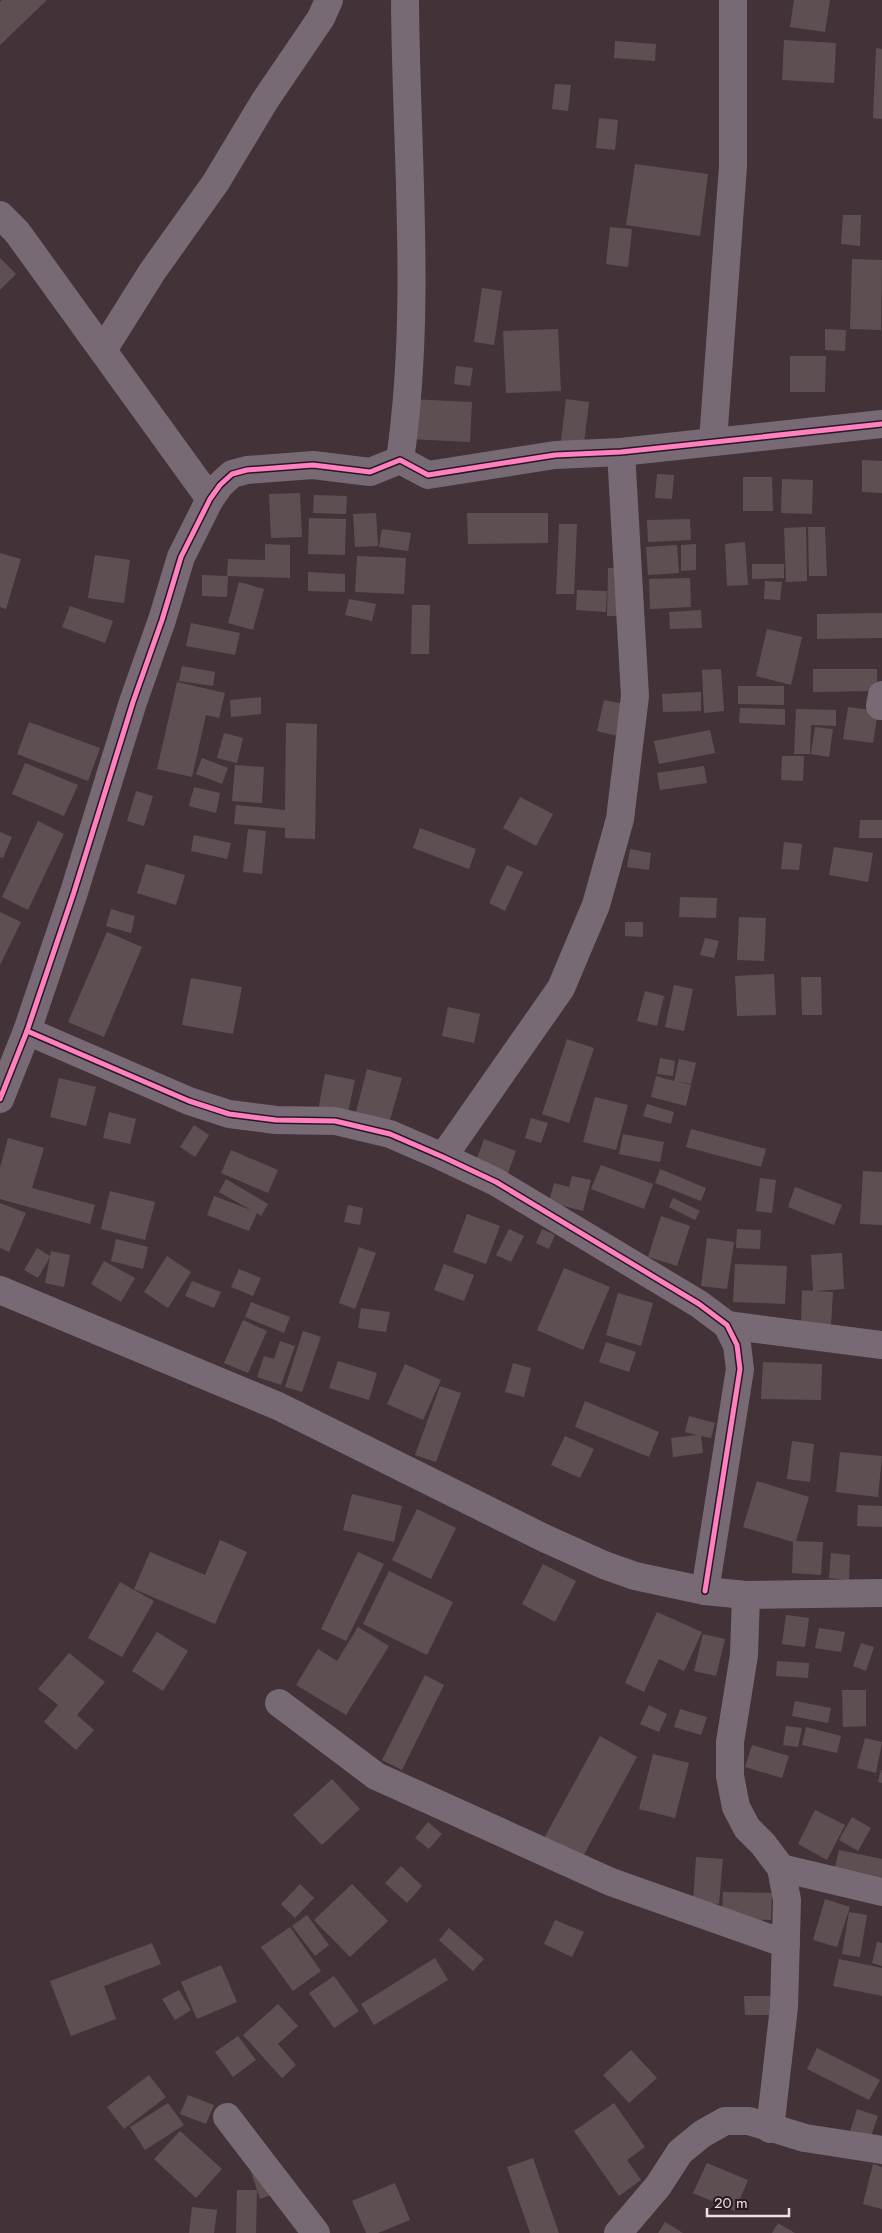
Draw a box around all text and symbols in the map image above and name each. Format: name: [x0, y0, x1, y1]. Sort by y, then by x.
scale bar: [707, 2186, 790, 2218]
text: 20 m: [714, 2192, 748, 2214]

